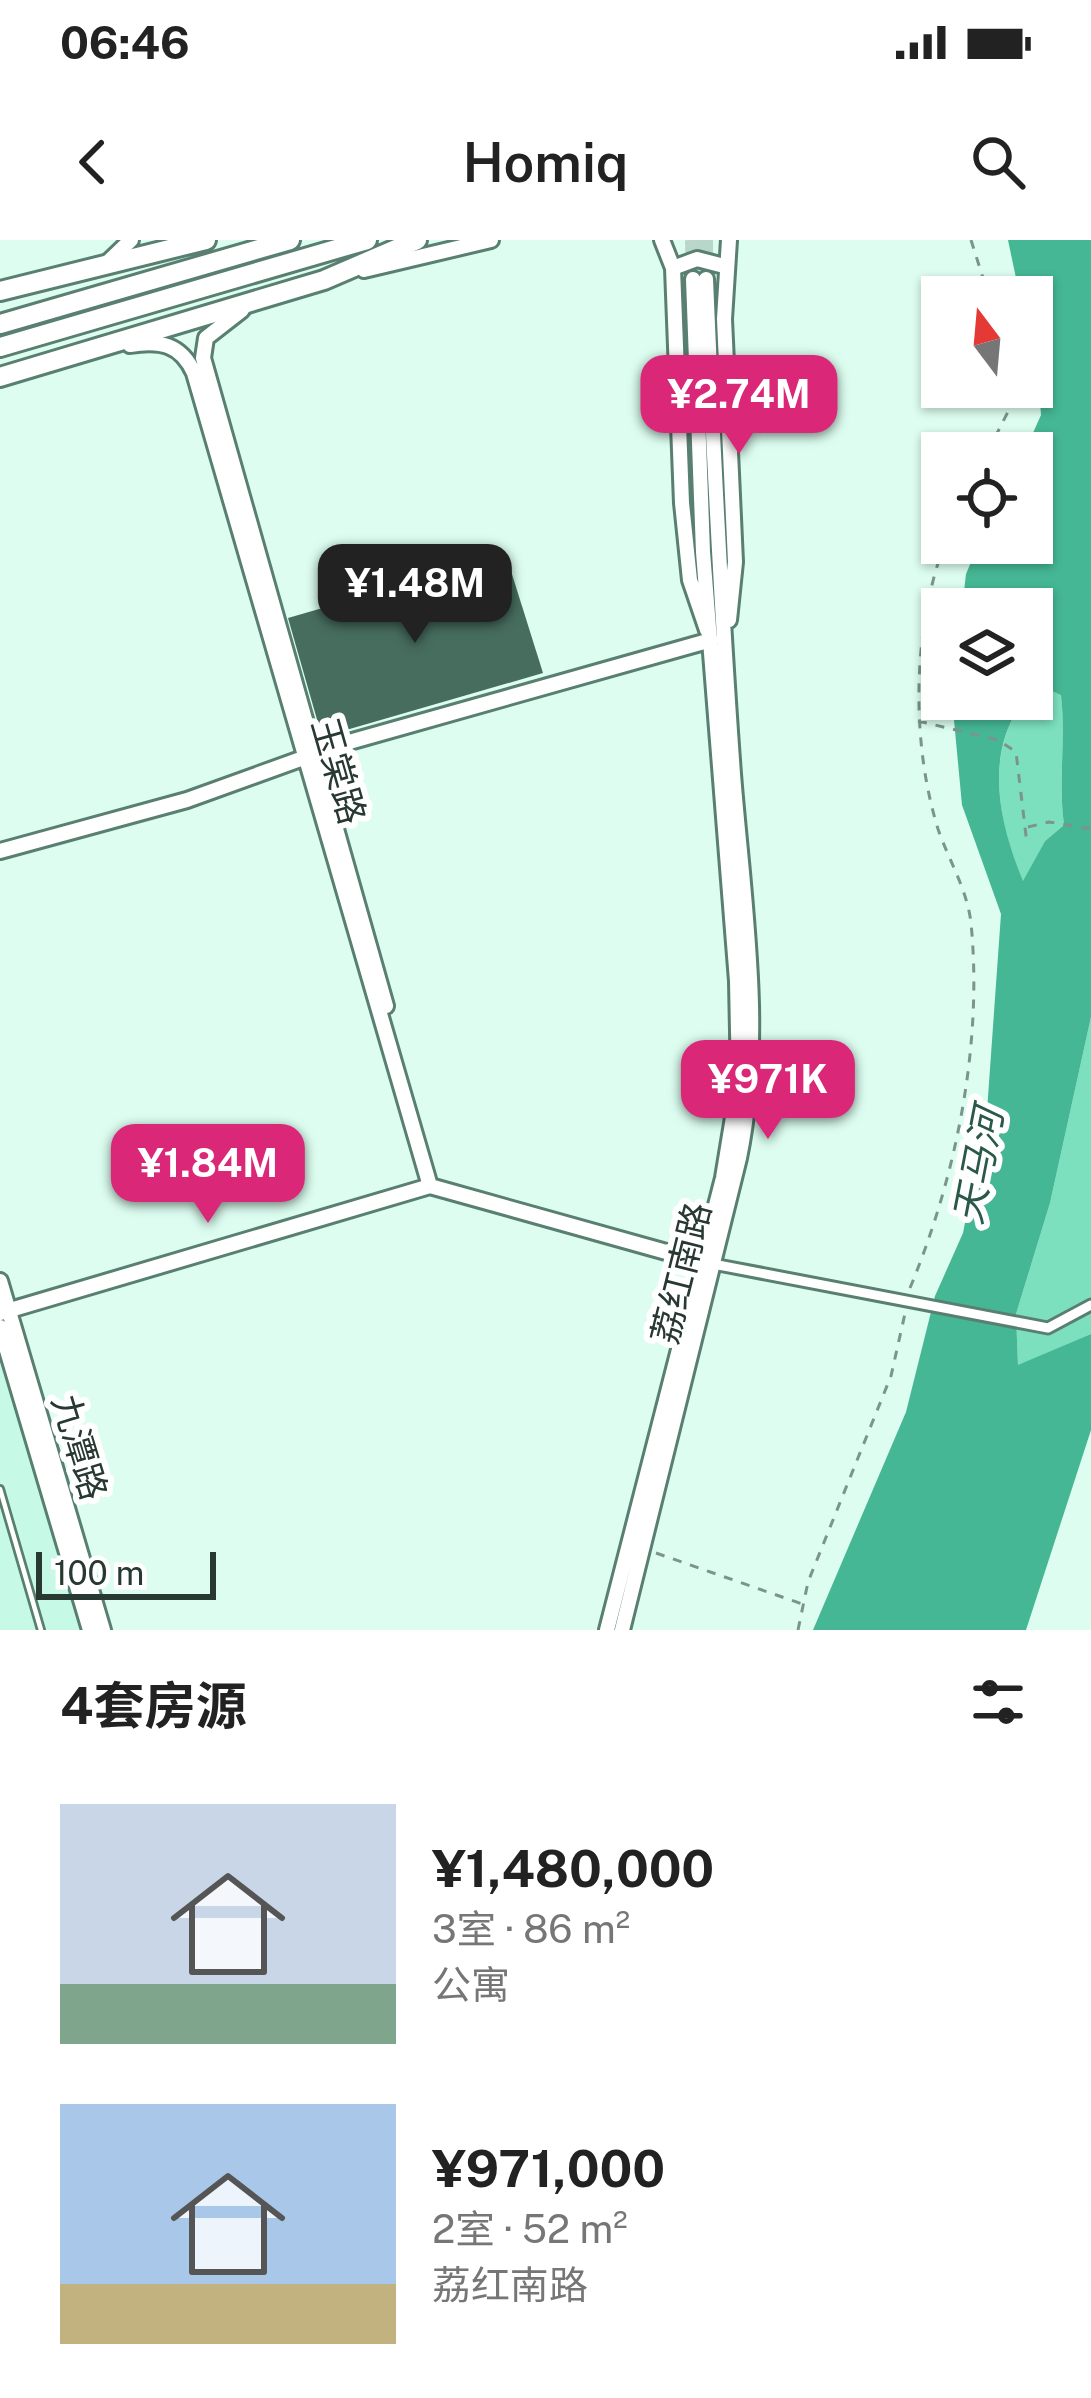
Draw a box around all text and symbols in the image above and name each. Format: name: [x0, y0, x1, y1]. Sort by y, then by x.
text: 06:46: [60, 16, 190, 69]
icon: back: [60, 129, 126, 195]
icon: search: [965, 129, 1031, 195]
text: Homiq: [463, 131, 628, 194]
north arrow: [921, 276, 1053, 408]
map controls: [921, 276, 1053, 720]
pin: ¥2.74M: [641, 355, 837, 457]
text: ¥2.74M: [667, 371, 811, 417]
button: locate: [921, 432, 1053, 564]
pin: ¥1.48M: [317, 544, 513, 646]
text: ¥1.48M: [345, 560, 485, 606]
button: layers: [921, 588, 1053, 720]
street label: 玉棠路: [304, 713, 374, 829]
pin: ¥971K: [684, 1040, 852, 1142]
text: ¥971K: [708, 1056, 828, 1102]
water label: 天马河: [944, 1097, 1013, 1228]
pin: ¥1.84M: [110, 1124, 306, 1226]
text: ¥1.84M: [138, 1140, 278, 1186]
street label: 荔红南路: [643, 1198, 719, 1348]
street label: 九潭路: [44, 1389, 116, 1505]
scale bar: [36, 1546, 216, 1599]
text: 100 m: [54, 1554, 144, 1592]
icon: filters: [965, 1669, 1031, 1735]
text: 4套房源: [60, 1676, 246, 1735]
text: ¥1,480,000: [432, 1839, 714, 1898]
icon: home: [156, 1852, 300, 1996]
text: 3室 · 86 m²: [432, 1906, 630, 1952]
text: 公寓: [432, 1962, 510, 2008]
text: ¥971,000: [432, 2139, 665, 2198]
icon: home: [156, 2152, 300, 2296]
text: 2室 · 52 m²: [432, 2206, 628, 2252]
text: 荔红南路: [432, 2262, 588, 2308]

